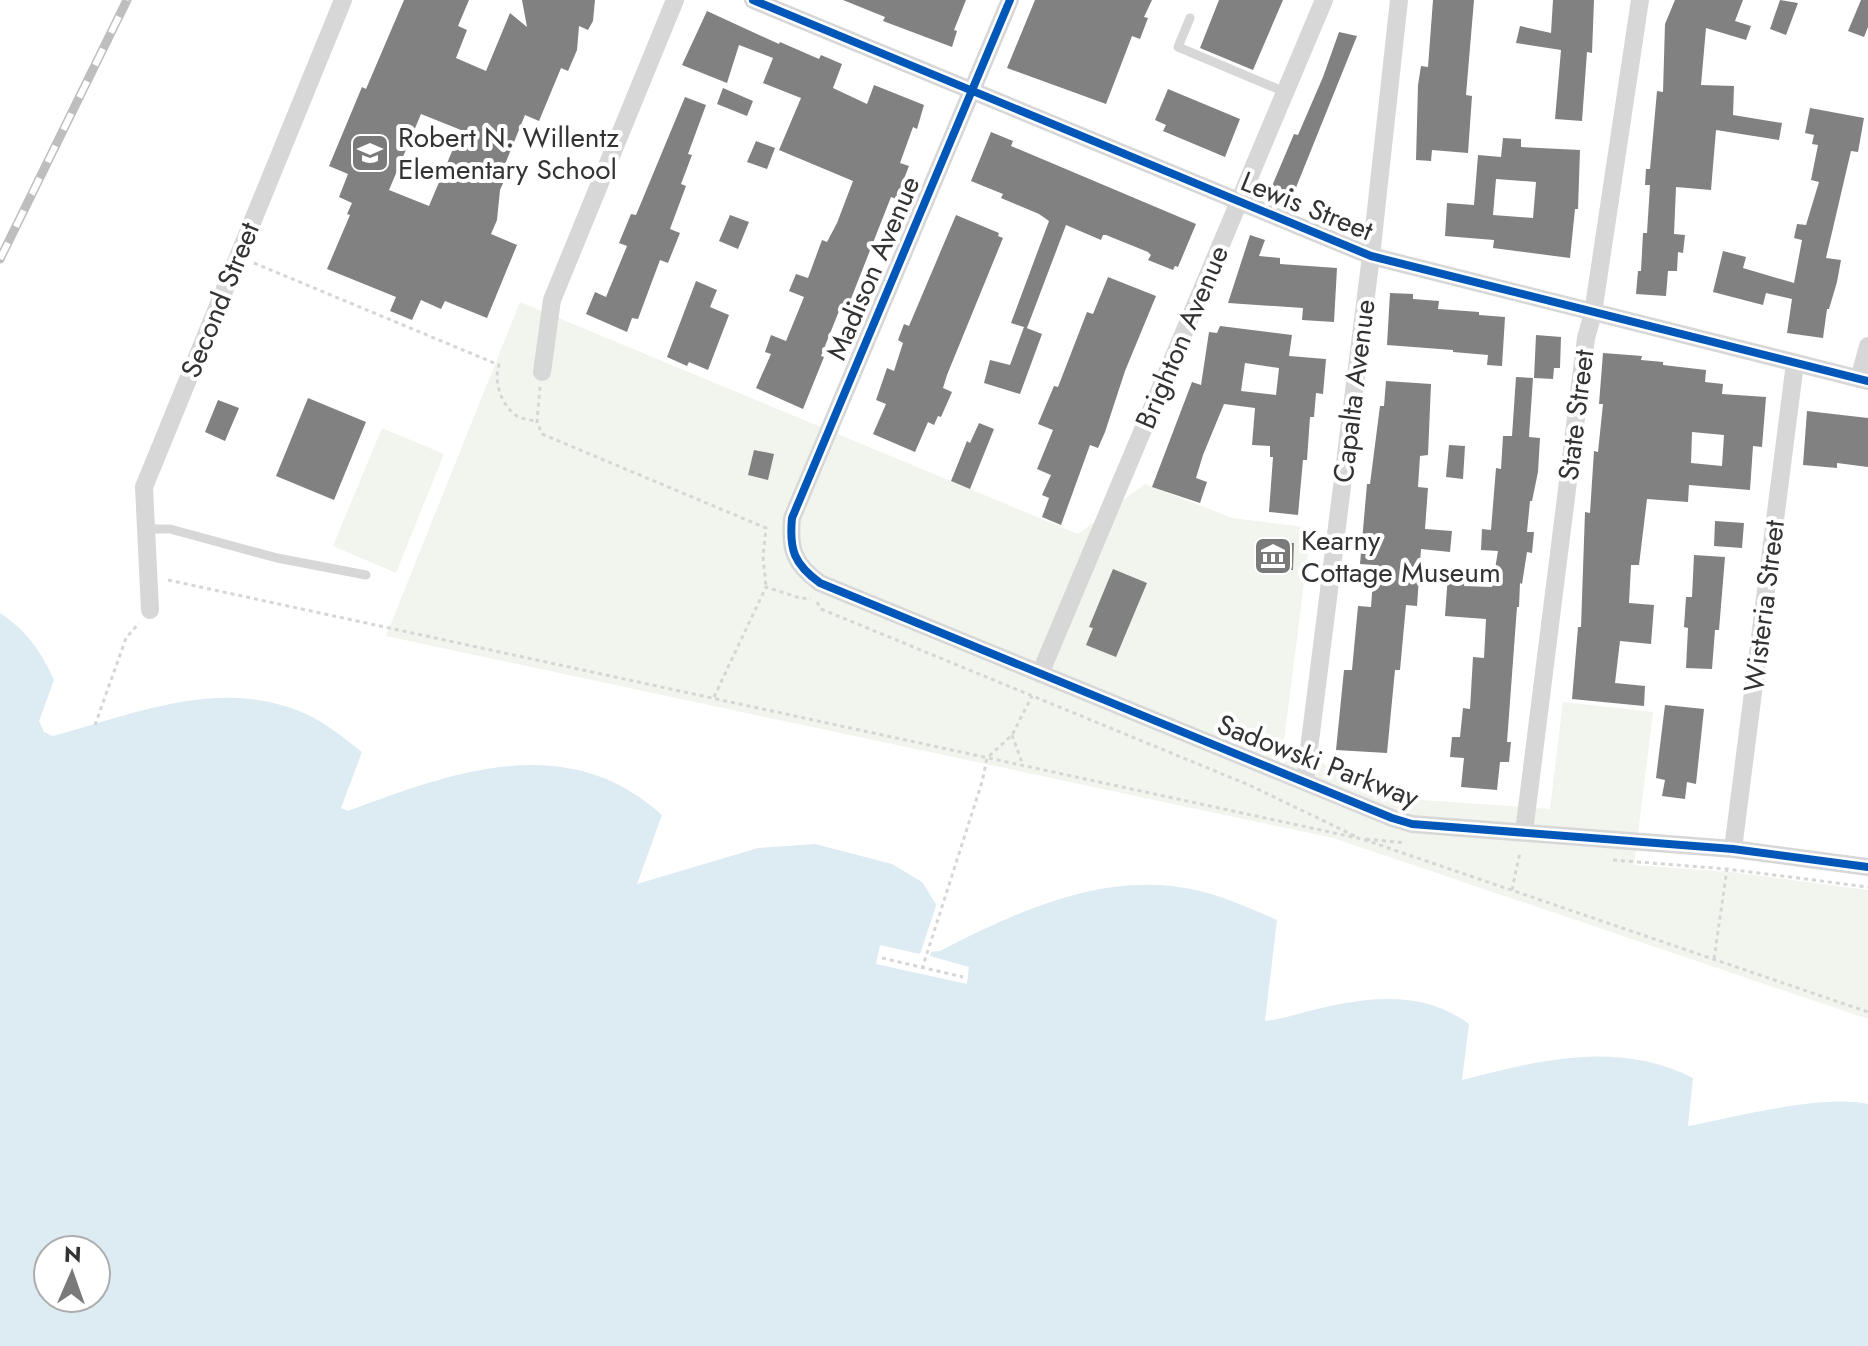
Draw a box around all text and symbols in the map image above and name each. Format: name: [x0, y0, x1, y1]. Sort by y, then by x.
place label: Robert N. Willentz Elementary School: [398, 117, 619, 190]
school or university icon: Robert N. Willentz Elementary School: [349, 132, 391, 174]
street label: Lewis Street: [1235, 161, 1380, 251]
street label: Madison Avenue: [816, 170, 930, 366]
street label: Second Street: [170, 216, 270, 384]
street label: Brighton Avenue: [1125, 239, 1239, 435]
street label: Capalta Avenue: [1322, 297, 1386, 485]
street label: State Street: [1548, 347, 1604, 483]
street label: Wisteria Street: [1733, 517, 1795, 694]
place label: Kearny Cottage Museum: [1301, 520, 1501, 593]
museum icon: Kearny Cottage Museum: [1252, 535, 1294, 577]
street label: Sadowski Parkway: [1211, 704, 1425, 819]
north arrow: [32, 1234, 112, 1314]
text: N: [63, 1238, 82, 1270]

